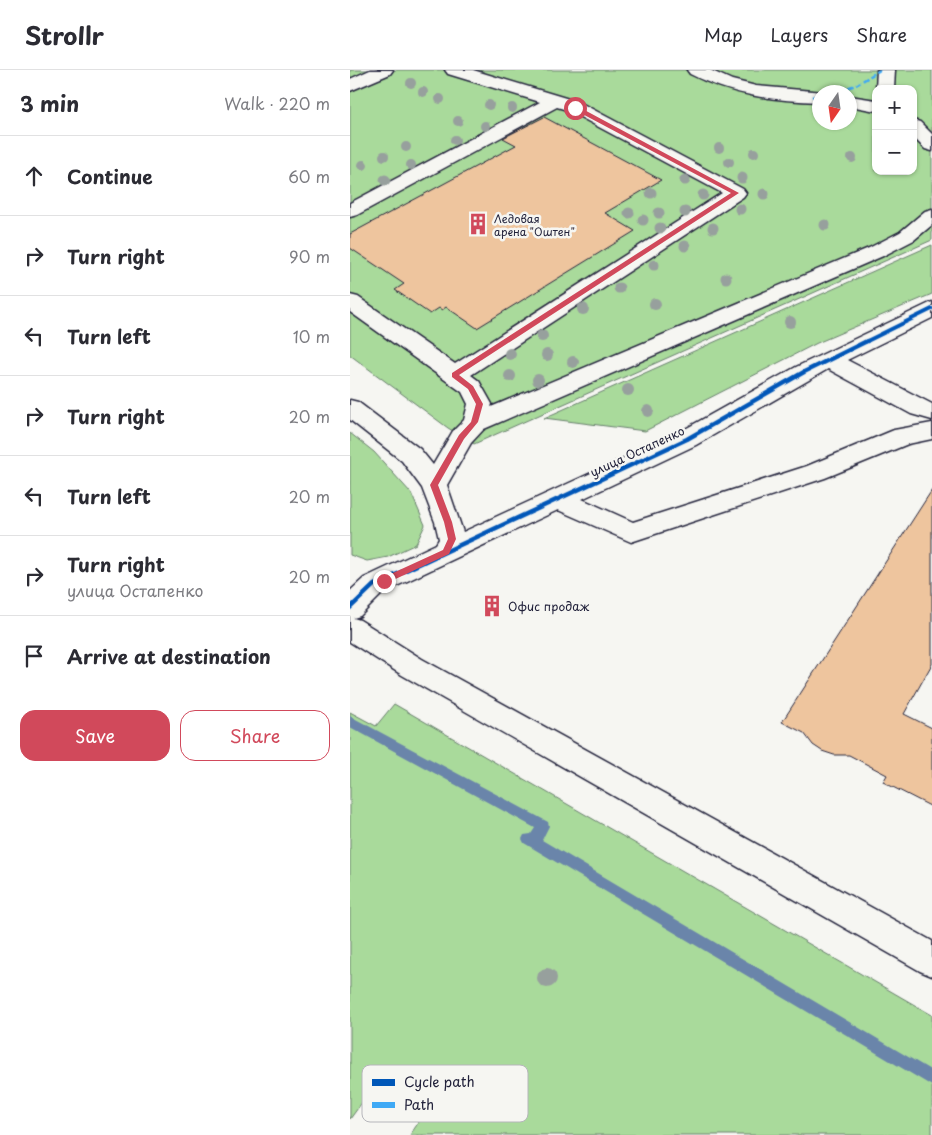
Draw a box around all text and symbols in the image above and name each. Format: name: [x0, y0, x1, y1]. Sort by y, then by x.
text: Strollr: [25, 17, 104, 53]
text: Map: [704, 21, 743, 48]
text: Layers: [771, 21, 828, 48]
text: Share: [856, 21, 907, 48]
north arrow: [812, 85, 857, 130]
map controls: [872, 85, 917, 175]
button: +: [872, 85, 917, 130]
text: 3 min: [20, 87, 79, 119]
text: Walk · 220 m: [224, 91, 330, 115]
route start: [564, 97, 587, 120]
button: −: [872, 130, 917, 175]
icon: ahead: [20, 162, 48, 190]
text: Continue: [67, 162, 153, 190]
text: 60 m: [288, 164, 330, 188]
place label: Ледовая арена "Оштен": [494, 210, 575, 240]
building icon: Ледовая арена "Оштен": [465, 211, 491, 237]
icon: right: [20, 242, 48, 270]
text: Turn right: [67, 242, 165, 270]
text: 90 m: [289, 244, 330, 268]
icon: left: [20, 322, 48, 350]
text: Turn left: [67, 322, 151, 350]
text: 10 m: [293, 324, 330, 348]
icon: right: [20, 402, 48, 430]
text: Turn right: [67, 402, 165, 430]
text: 20 m: [289, 404, 330, 428]
street label: улица Остапенко: [587, 421, 687, 481]
icon: left: [20, 482, 48, 510]
text: Turn left: [67, 482, 151, 510]
text: 20 m: [289, 484, 330, 508]
text: Turn right: [67, 550, 165, 578]
icon: right: [20, 562, 48, 590]
text: 20 m: [289, 564, 330, 588]
route end: [373, 570, 396, 593]
text: улица Остапенко: [67, 578, 203, 602]
building icon: Офис продаж: [479, 593, 505, 619]
place label: Офис продаж: [508, 597, 590, 615]
icon: arrive: [20, 642, 48, 670]
text: Arrive at destination: [67, 642, 271, 670]
button: Save: [20, 710, 170, 761]
button: Share: [180, 710, 330, 761]
legend: [362, 1065, 528, 1122]
text: Cycle path: [404, 1071, 475, 1092]
text: Path: [404, 1094, 434, 1115]

